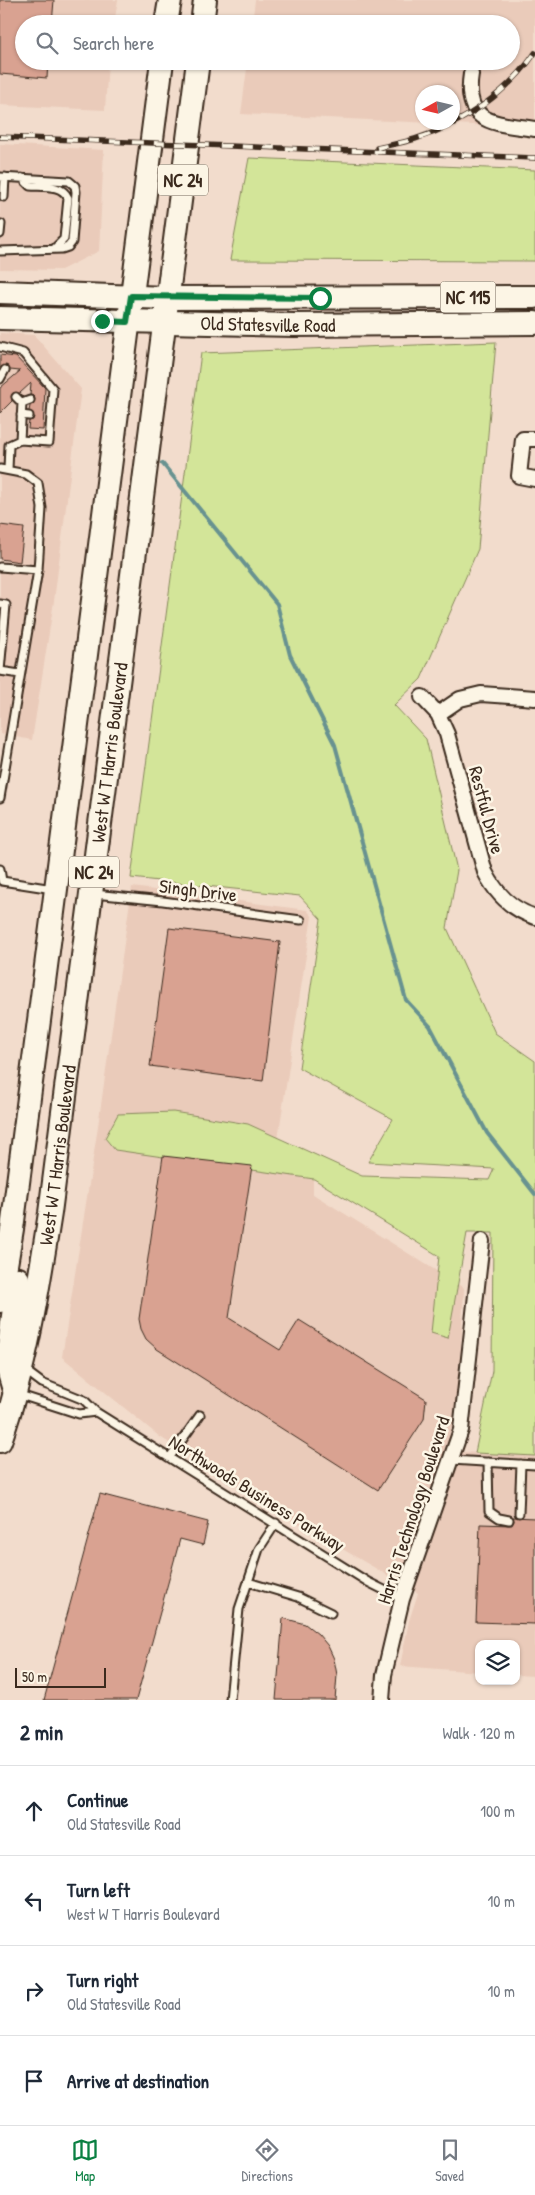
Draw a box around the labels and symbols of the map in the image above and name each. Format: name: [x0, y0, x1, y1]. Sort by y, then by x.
north arrow: [415, 85, 460, 130]
road number: NC 24: [158, 164, 208, 196]
road number: NC 115: [440, 282, 496, 312]
route start: [309, 287, 332, 310]
route end: [91, 310, 114, 333]
street label: Old Statesville Road: [200, 310, 336, 338]
street label: West W T Harris Boulevard: [85, 660, 134, 844]
street label: Restful Drive: [463, 763, 511, 857]
road number: NC 24: [69, 856, 119, 888]
street label: Singh Drive: [158, 872, 239, 908]
street label: West W T Harris Boulevard: [32, 1063, 82, 1247]
street label: Harris Technology Boulevard: [370, 1412, 456, 1607]
street label: Northwoods Business Parkway: [164, 1428, 350, 1558]
scale bar: [15, 1665, 106, 1688]

